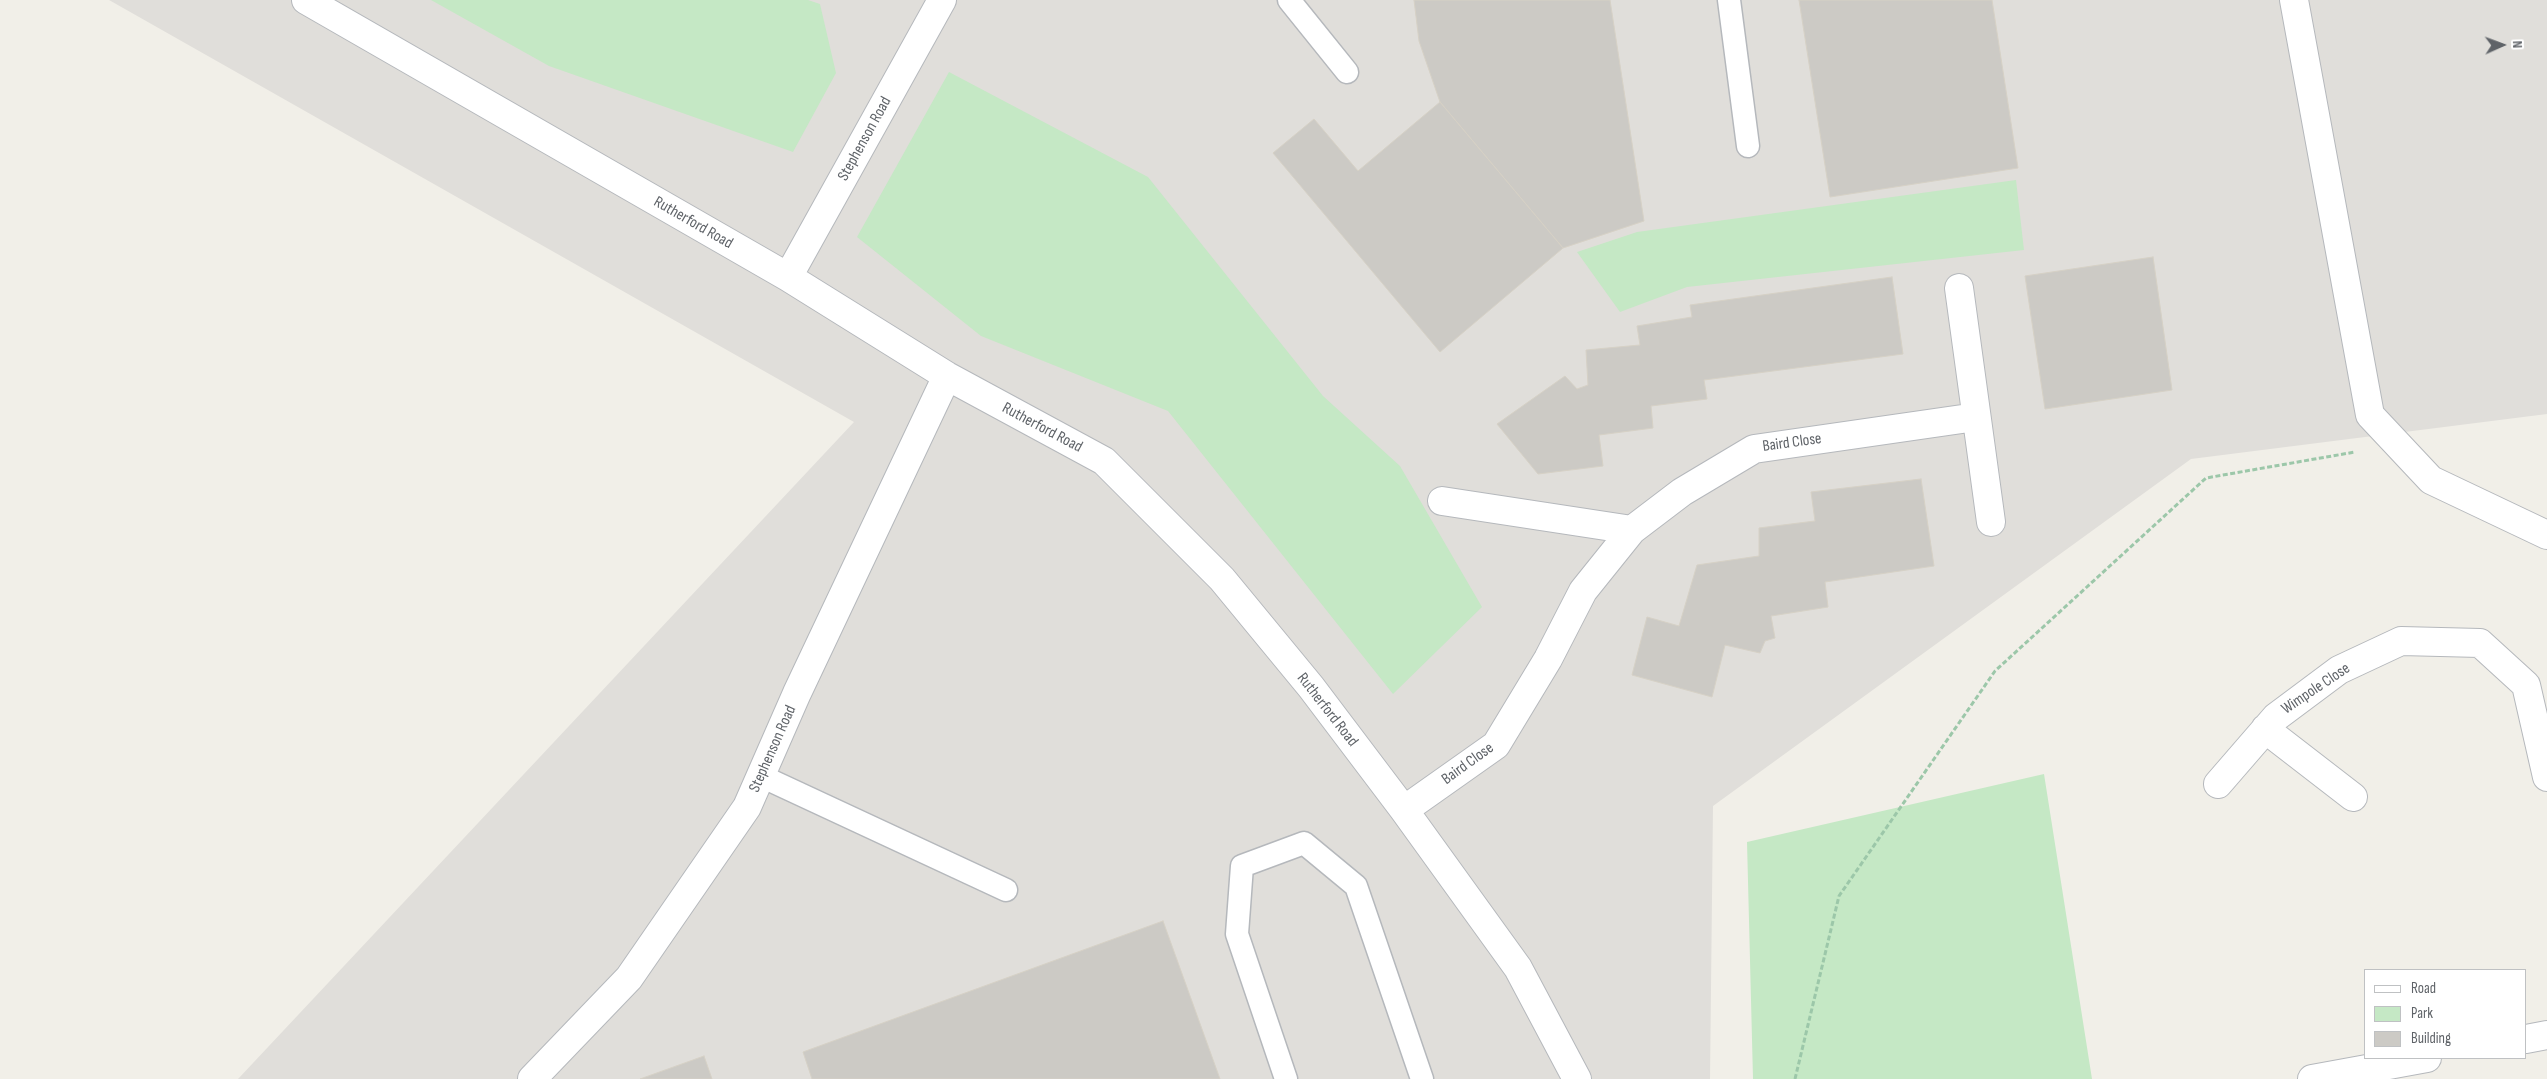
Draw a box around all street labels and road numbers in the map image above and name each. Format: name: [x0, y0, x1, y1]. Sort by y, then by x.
street label: Stephenson Road: [834, 94, 896, 184]
street label: Rutherford Road: [650, 193, 736, 253]
street label: Rutherford Road: [999, 399, 1085, 457]
street label: Baird Close: [1761, 429, 1823, 457]
street label: Wimpole Close: [2278, 659, 2354, 719]
street label: Rutherford Road: [1292, 669, 1362, 751]
street label: Stephenson Road: [745, 703, 801, 795]
street label: Baird Close: [1438, 739, 1498, 789]

